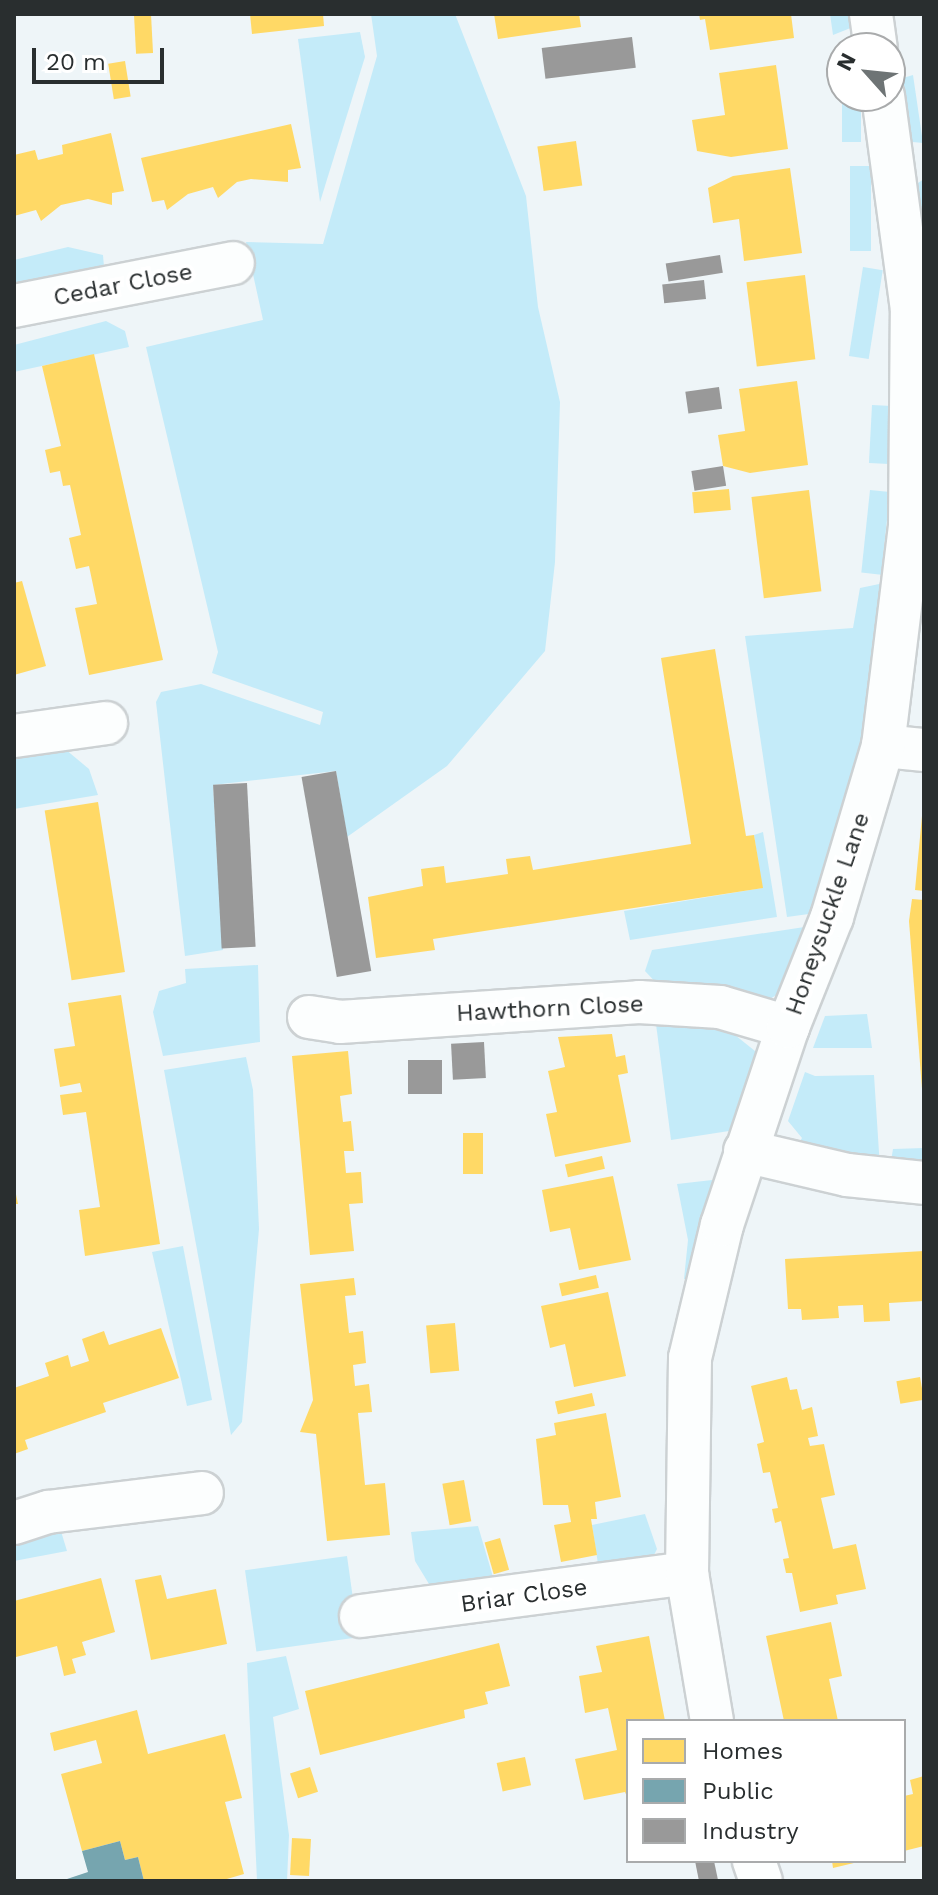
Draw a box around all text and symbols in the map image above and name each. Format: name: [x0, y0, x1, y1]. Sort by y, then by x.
scale bar: [36, 32, 168, 82]
north arrow: [826, 32, 906, 112]
text: 20 m: [46, 48, 106, 76]
text: N: [831, 49, 861, 75]
street label: Cedar Close: [51, 257, 195, 313]
street label: Honeysuckle Lane: [780, 809, 876, 1019]
street label: Hawthorn Close: [456, 990, 644, 1028]
street label: Briar Close: [459, 1573, 589, 1619]
legend: [626, 1719, 906, 1863]
text: Homes: [702, 1737, 783, 1765]
text: Public: [702, 1777, 774, 1805]
text: Industry: [702, 1817, 799, 1845]

